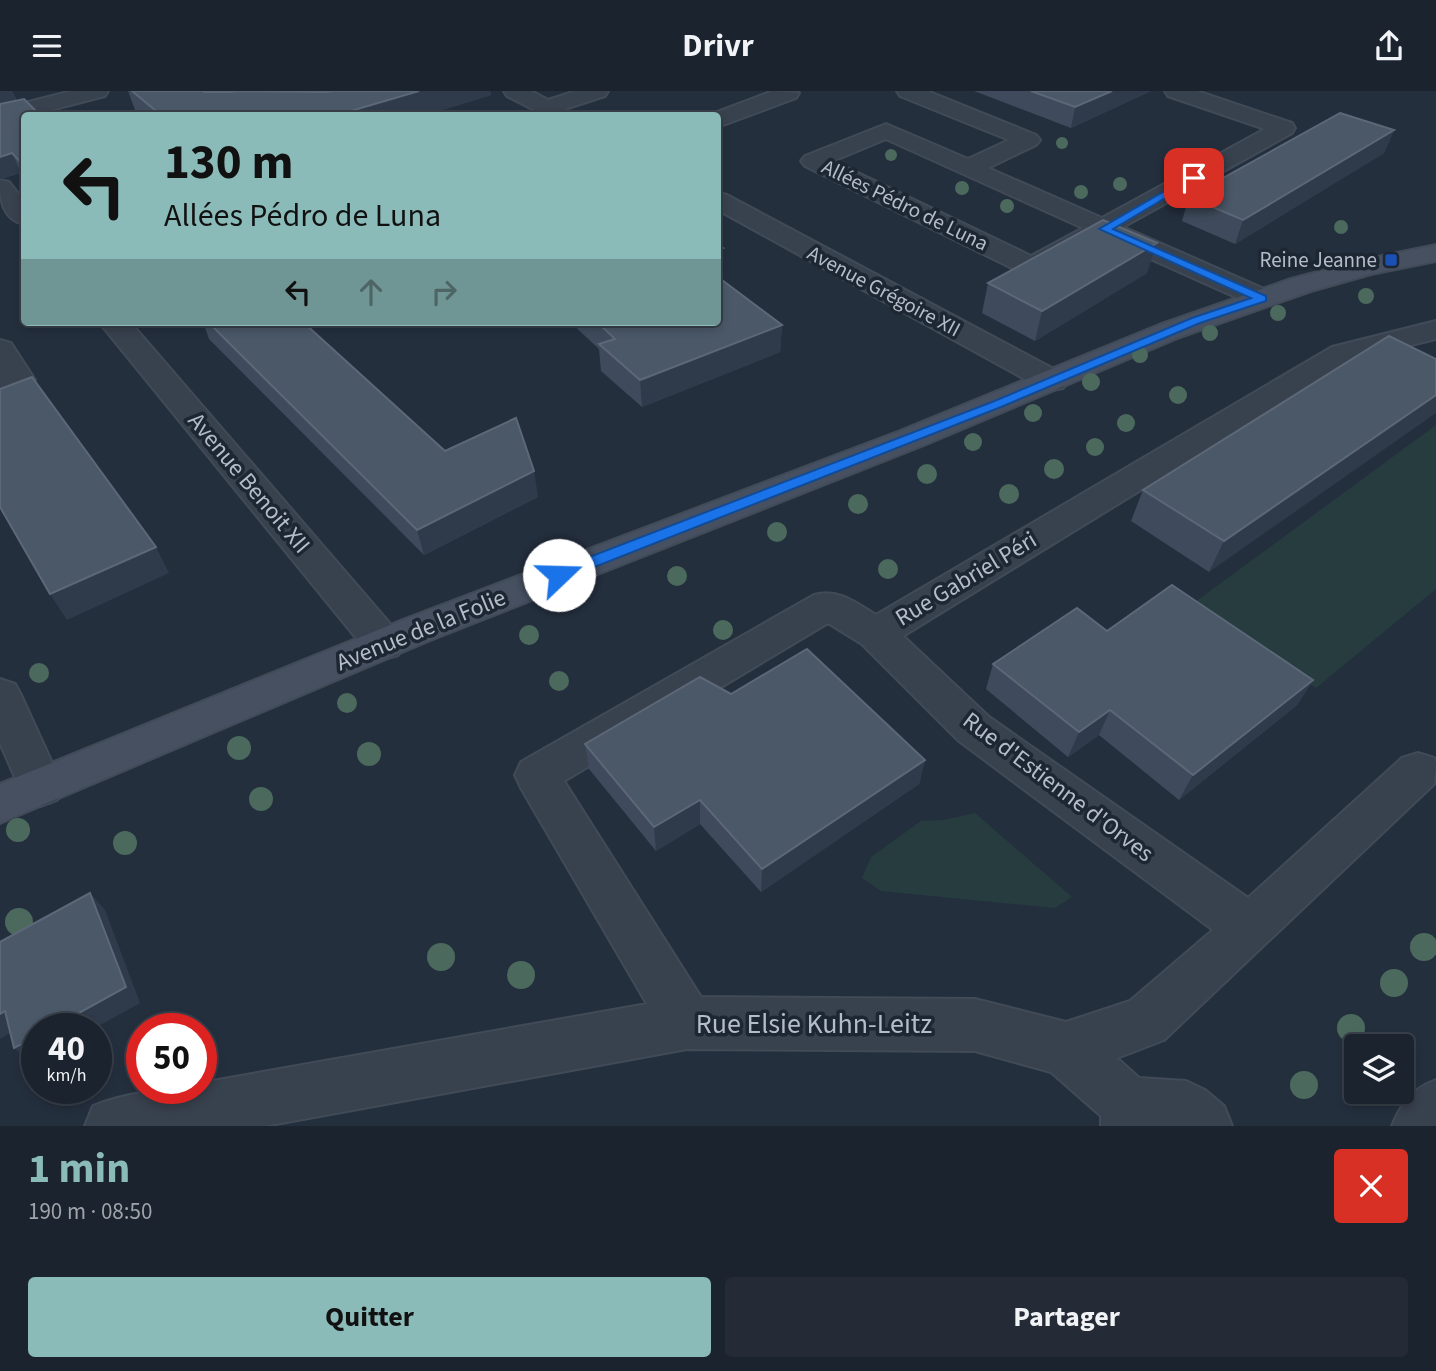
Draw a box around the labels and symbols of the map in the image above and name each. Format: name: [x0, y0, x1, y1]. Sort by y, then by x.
pin: [1164, 148, 1224, 208]
street label: Allées Pédro de Luna: [817, 152, 993, 258]
street label: Avenue Grégoire XII: [802, 238, 966, 344]
place label: Reine Jeanne: [1259, 245, 1377, 275]
marker: Reine Jeanne: [1383, 252, 1399, 268]
street label: Avenue Benoit XII: [179, 405, 319, 561]
street label: Rue Gabriel Péri: [889, 523, 1043, 635]
position arrow: [522, 538, 596, 612]
street label: Avenue de la Folie: [331, 580, 511, 680]
street label: Rue d'Estienne d'Orves: [955, 703, 1161, 871]
street label: Rue Elsie Kuhn-Leitz: [696, 1004, 932, 1044]
speed limit sign: 50: [126, 1013, 217, 1104]

